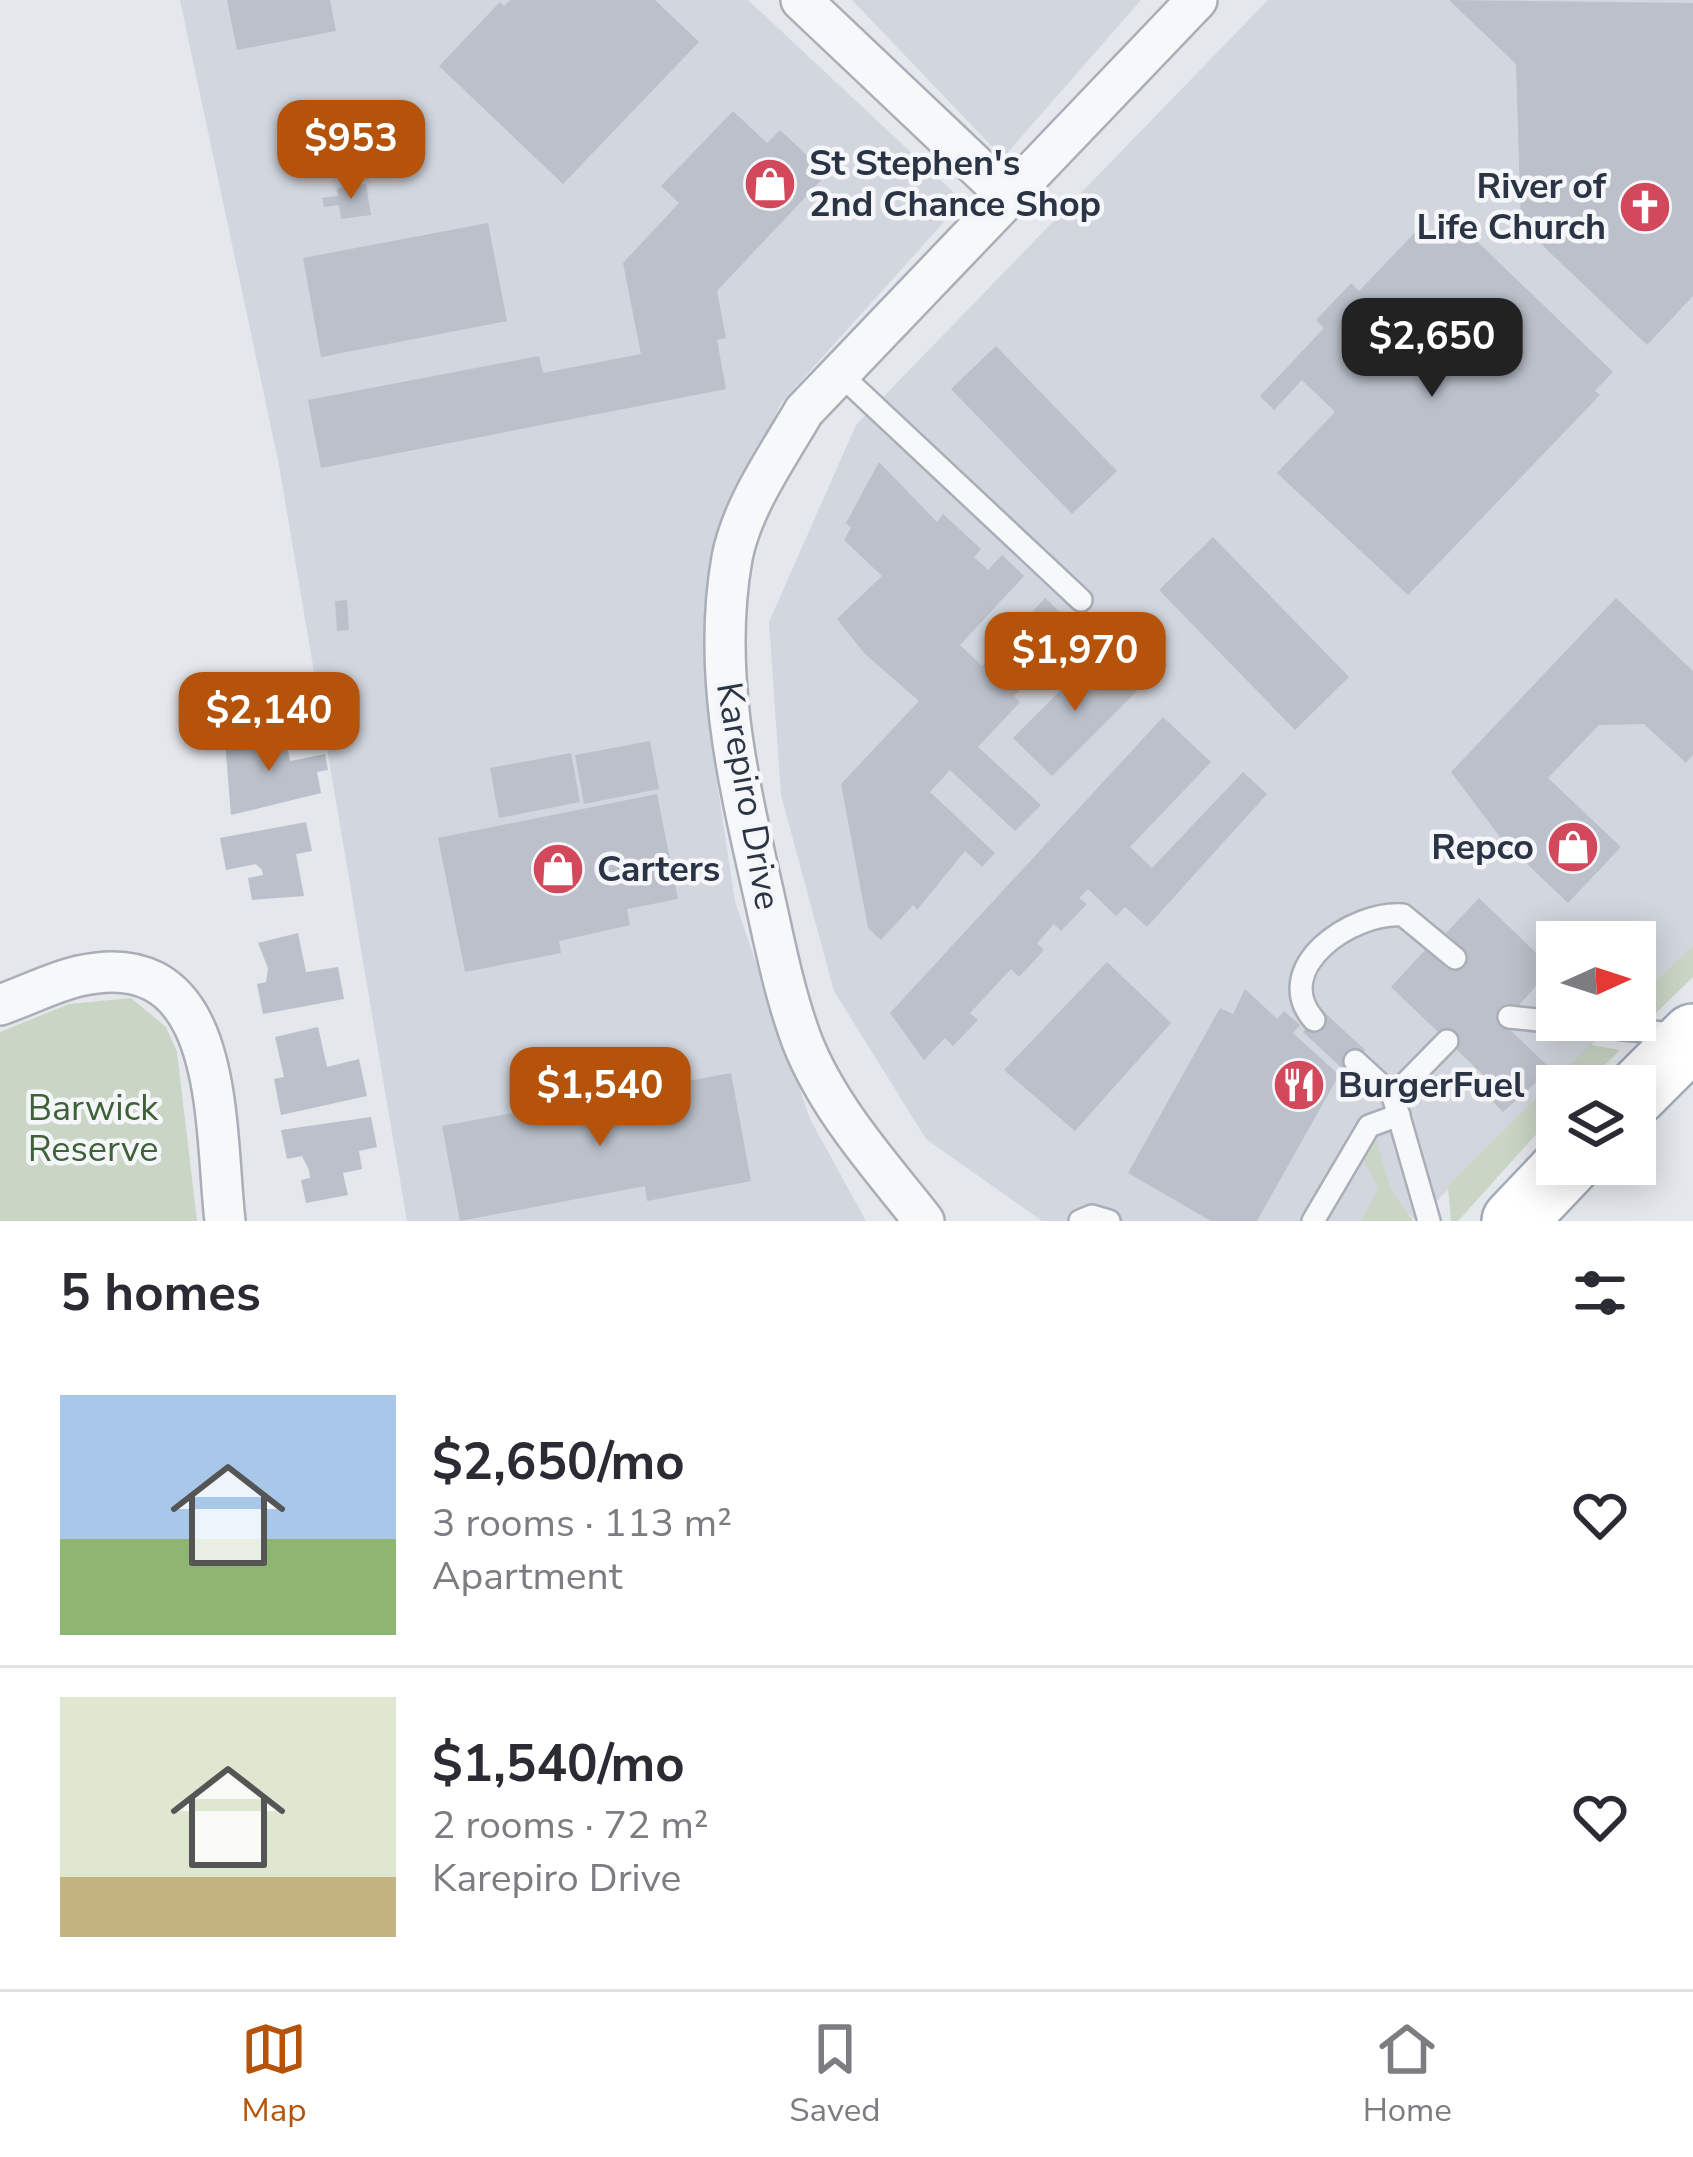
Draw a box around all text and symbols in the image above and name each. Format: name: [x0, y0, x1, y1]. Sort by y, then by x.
pin: $953: [280, 100, 422, 202]
text: $953: [304, 112, 398, 165]
place label: St Stephen's 2nd Chance Shop: [809, 139, 1101, 229]
shop icon: St Stephen's 2nd Chance Shop: [742, 156, 798, 212]
place label: River of Life Church: [1416, 162, 1607, 252]
church icon: River of Life Church: [1617, 179, 1673, 235]
pin: $2,650: [1334, 298, 1530, 400]
text: $2,650: [1369, 310, 1495, 363]
pin: $1,970: [977, 612, 1173, 714]
text: $1,970: [1012, 624, 1138, 677]
pin: $2,140: [171, 672, 367, 774]
street label: Karepiro Drive: [704, 678, 792, 914]
text: $2,140: [206, 684, 332, 737]
shop icon: Repco: [1545, 819, 1601, 875]
place label: Repco: [1431, 823, 1534, 872]
shop icon: Carters: [530, 841, 586, 897]
place label: Carters: [597, 845, 720, 894]
north arrow: [1536, 921, 1656, 1041]
map controls: [1536, 921, 1656, 1185]
pin: $1,540: [502, 1047, 698, 1149]
restaurant icon: BurgerFuel: [1271, 1057, 1327, 1113]
text: $1,540: [537, 1059, 663, 1112]
place label: BurgerFuel: [1338, 1061, 1525, 1110]
button: layers: [1536, 1065, 1656, 1185]
park label: Barwick Reserve: [28, 1084, 159, 1174]
text: 5 homes: [60, 1258, 261, 1328]
icon: filters: [1567, 1260, 1633, 1326]
text: $2,650/mo: [432, 1427, 685, 1497]
icon: home: [156, 1443, 300, 1587]
icon: heart: [1567, 1482, 1633, 1548]
text: 3 rooms · 113 m²: [432, 1497, 732, 1550]
text: Apartment: [432, 1550, 622, 1603]
text: $1,540/mo: [432, 1729, 685, 1799]
icon: home: [156, 1745, 300, 1889]
icon: heart: [1567, 1784, 1633, 1850]
text: 2 rooms · 72 m²: [432, 1799, 709, 1852]
text: Karepiro Drive: [432, 1852, 681, 1905]
tab: Map: [241, 2016, 307, 2133]
tab: Saved: [789, 2016, 880, 2133]
tab: Home: [1363, 2016, 1452, 2133]

